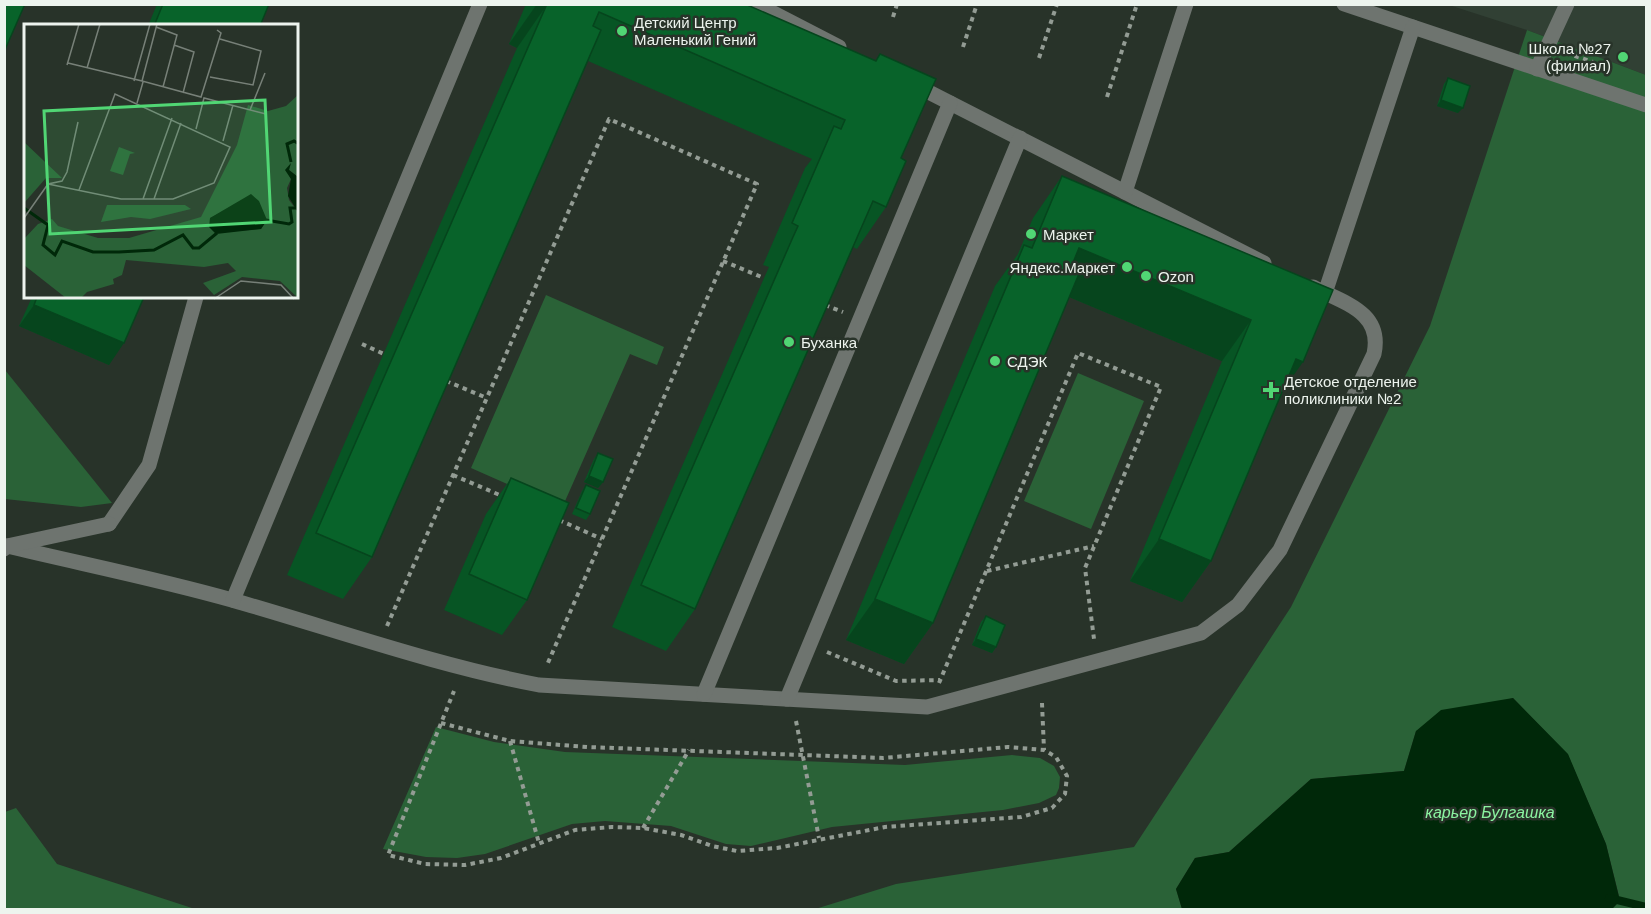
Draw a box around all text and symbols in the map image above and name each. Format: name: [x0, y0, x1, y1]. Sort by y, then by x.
place label: Детский Центр Маленький Гений: [634, 14, 756, 48]
inset map: [24, 24, 298, 298]
marker: Детский Центр Маленький Гений: [615, 24, 629, 38]
place label: Школа №27 (филиал): [1528, 40, 1611, 74]
marker: Школа №27 (филиал): [1616, 50, 1630, 64]
place label: Маркет: [1043, 226, 1094, 243]
marker: Маркет: [1024, 227, 1038, 241]
place label: Яндекс.Маркет: [1010, 259, 1115, 276]
marker: Яндекс.Маркет: [1120, 260, 1134, 274]
place label: Ozon: [1158, 268, 1194, 285]
marker: Ozon: [1139, 269, 1153, 283]
place label: Буханка: [801, 334, 858, 351]
marker: Буханка: [782, 335, 796, 349]
place label: СДЭК: [1007, 353, 1047, 370]
marker: СДЭК: [988, 354, 1002, 368]
place label: Детское отделение поликлиники №2: [1284, 373, 1417, 407]
marker: Детское отделение поликлиники №2: [1262, 381, 1280, 399]
water label: карьер Булгашка: [1425, 804, 1555, 821]

